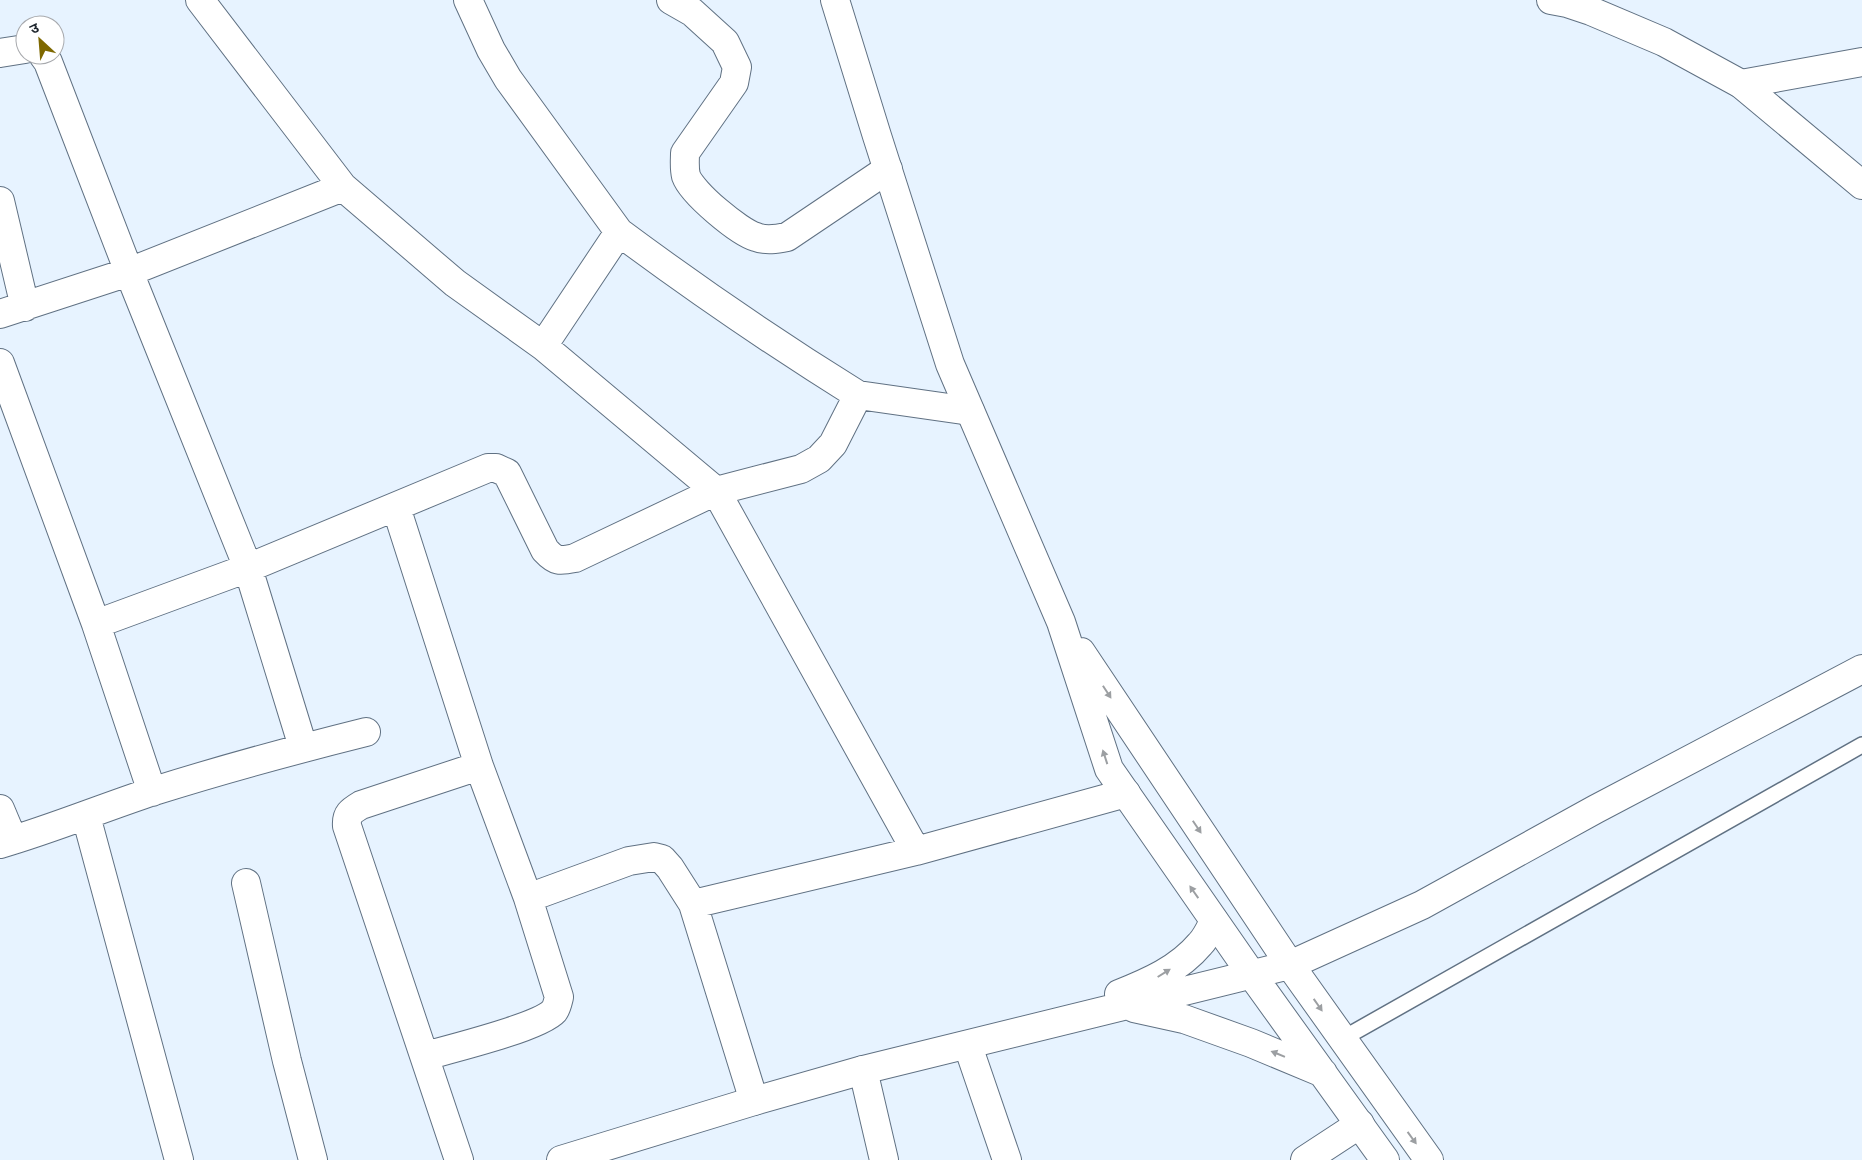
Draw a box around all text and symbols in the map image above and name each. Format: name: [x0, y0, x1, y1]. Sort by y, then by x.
north arrow: [15, 15, 65, 65]
text: उ: [27, 19, 42, 37]
one-way arrow: [1102, 685, 1112, 699]
one-way arrow: [1101, 749, 1109, 764]
one-way arrow: [1192, 820, 1202, 834]
one-way arrow: [1189, 885, 1199, 899]
one-way arrow: [1157, 969, 1170, 978]
one-way arrow: [1313, 998, 1323, 1012]
one-way arrow: [1271, 1050, 1285, 1058]
one-way arrow: [1407, 1131, 1418, 1144]

